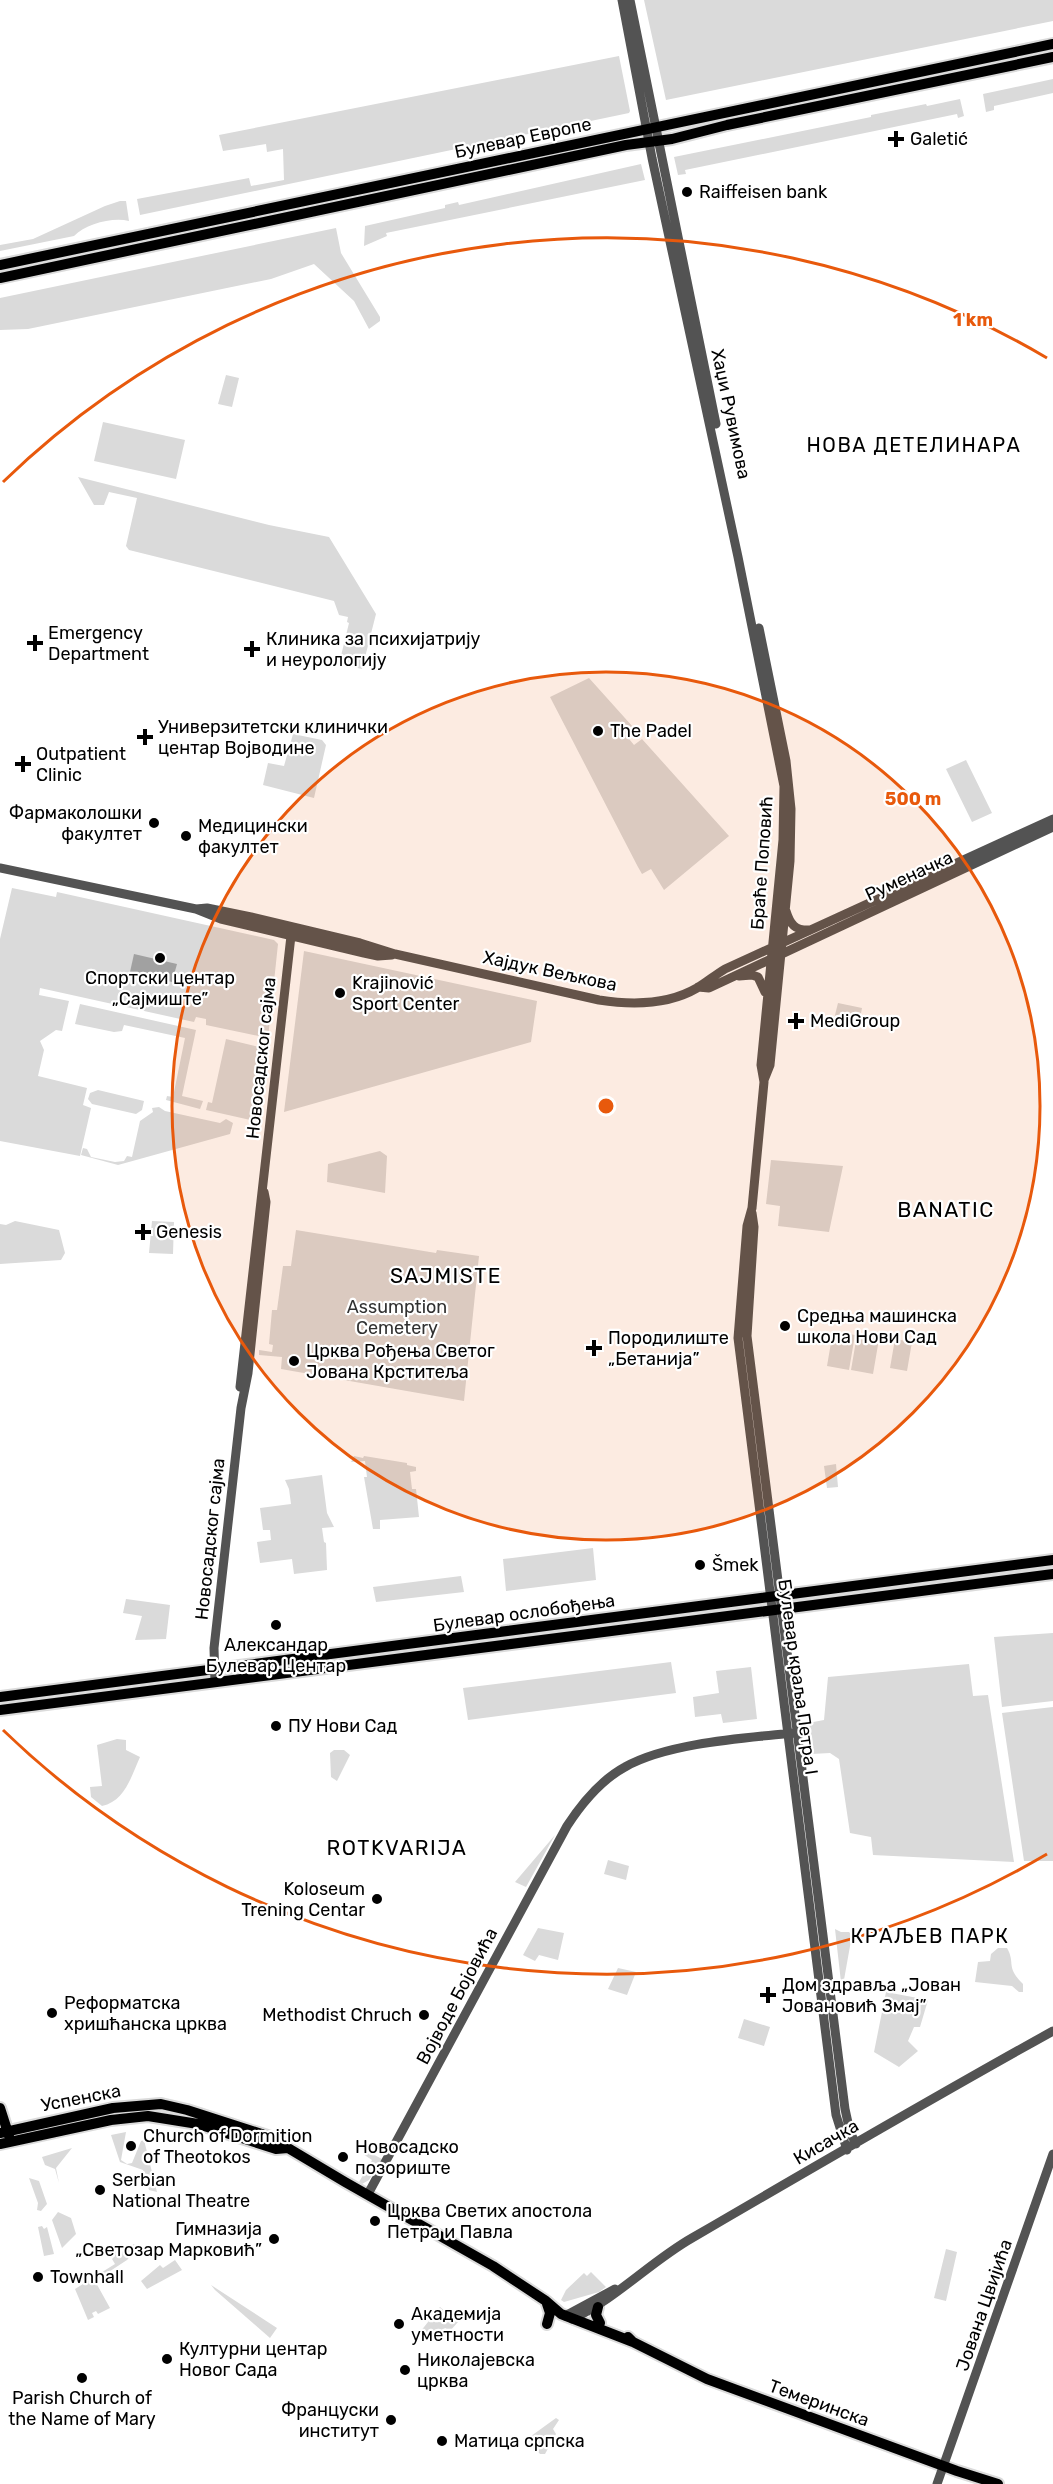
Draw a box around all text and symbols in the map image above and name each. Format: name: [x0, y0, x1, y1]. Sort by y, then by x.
street label: Булевар Европе: [453, 113, 593, 163]
place label: Galetić: [910, 128, 968, 150]
marker: Galetić: [887, 130, 905, 148]
place label: Raiffeisen bank: [699, 181, 828, 203]
marker: Raiffeisen bank: [680, 185, 694, 199]
text: 1 km: [953, 309, 993, 331]
street label: Хаџи Рувимова: [706, 347, 756, 481]
district label: НОВА ДЕТЕЛИНАРА: [807, 433, 1021, 457]
place label: Emergency Department: [48, 622, 149, 665]
place label: Клиника за психијатрију и неурологију: [266, 628, 481, 671]
marker: Emergency Department: [26, 634, 44, 652]
marker: Клиника за психијатрију и неурологију: [243, 640, 261, 658]
place label: Универзитетски клинички центар Војводине: [158, 716, 388, 759]
place label: The Padel: [610, 720, 692, 742]
marker: The Padel: [591, 724, 605, 738]
marker: Универзитетски клинички центар Војводине: [136, 728, 154, 746]
place label: Outpatient Clinic: [36, 743, 126, 786]
marker: Outpatient Clinic: [14, 755, 32, 773]
text: 500 m: [885, 788, 941, 810]
street label: Браће Поповић: [746, 795, 778, 931]
place label: Фармаколошки факултет: [9, 802, 142, 845]
place label: Медицински факултет: [198, 815, 308, 858]
marker: Фармаколошки факултет: [147, 816, 161, 830]
marker: Медицински факултет: [179, 829, 193, 843]
street label: Руменачка: [862, 846, 956, 906]
street label: Хајдук Вељкова: [481, 946, 619, 996]
marker: Спортски центар „Сајмиште”: [153, 951, 167, 965]
place label: Спортски центар „Сајмиште”: [85, 967, 235, 1010]
place label: Krajinović Sport Center: [352, 972, 460, 1015]
street label: Новосадског сајма: [242, 976, 280, 1140]
marker: Krajinović Sport Center: [333, 986, 347, 1000]
place label: MediGroup: [810, 1010, 900, 1032]
marker: MediGroup: [787, 1012, 805, 1030]
centre of rings: [596, 1096, 616, 1116]
district label: BANATIC: [897, 1197, 995, 1222]
place label: Genesis: [156, 1221, 222, 1243]
marker: Genesis: [134, 1223, 152, 1241]
district label: SAJMISTE: [390, 1263, 502, 1288]
park label: Assumption Cemetery: [347, 1296, 447, 1339]
place label: Средња машинска школа Нови Сад: [797, 1305, 957, 1348]
marker: Средња машинска школа Нови Сад: [778, 1319, 792, 1333]
place label: Породилиште „Бетанија”: [608, 1327, 729, 1370]
marker: Породилиште „Бетанија”: [585, 1339, 603, 1357]
place label: Црква Рођења Светог Јована Крститеља: [306, 1340, 495, 1383]
marker: Црква Рођења Светог Јована Крститеља: [287, 1354, 301, 1368]
street label: Новосадског сајма: [191, 1457, 229, 1621]
place label: Šmek: [712, 1554, 759, 1576]
marker: Šmek: [693, 1558, 707, 1572]
street label: Булевар краља Петра I: [773, 1578, 823, 1776]
street label: Булевар ослобођења: [432, 1589, 616, 1637]
marker: Александар Булевар Центар: [269, 1618, 283, 1632]
place label: Александар Булевар Центар: [206, 1634, 346, 1677]
place label: ПУ Нови Сад: [288, 1715, 397, 1737]
marker: ПУ Нови Сад: [269, 1719, 283, 1733]
district label: ROTKVARIJA: [327, 1835, 467, 1860]
place label: Koloseum Trening Centar: [241, 1878, 365, 1921]
marker: Koloseum Trening Centar: [370, 1892, 384, 1906]
street label: Војводе Бојовића: [412, 1924, 502, 2068]
district label: КРАЉЕВ ПАРК: [851, 1924, 1010, 1948]
place label: Дом здравља „Јован Јовановић Змај”: [782, 1974, 961, 2017]
marker: Дом здравља „Јован Јовановић Змај”: [759, 1986, 777, 2004]
place label: Реформатска хришћанска црква: [64, 1992, 227, 2035]
place label: Methodist Chruch: [262, 2004, 412, 2026]
marker: Реформатска хришћанска црква: [45, 2006, 59, 2020]
marker: Methodist Chruch: [417, 2008, 431, 2022]
street label: Успенска: [39, 2080, 123, 2116]
street label: Кисачка: [789, 2115, 863, 2169]
place label: Church of Dormition of Theotokos: [143, 2125, 312, 2168]
place label: Новосадско позориште: [355, 2136, 459, 2179]
marker: Church of Dormition of Theotokos: [124, 2139, 138, 2153]
marker: Новосадско позориште: [336, 2150, 350, 2164]
place label: Serbian National Theatre: [112, 2169, 250, 2212]
marker: Serbian National Theatre: [93, 2183, 107, 2197]
place label: Црква Светих апостола Петра и Павла: [387, 2200, 592, 2243]
marker: Црква Светих апостола Петра и Павла: [368, 2214, 382, 2228]
place label: Гимназија „Светозар Марковић”: [75, 2218, 262, 2261]
marker: Гимназија „Светозар Марковић”: [267, 2232, 281, 2246]
street label: Јована Цвијића: [951, 2236, 1017, 2374]
place label: Townhall: [50, 2266, 124, 2288]
marker: Townhall: [31, 2270, 45, 2284]
place label: Академија уметности: [411, 2303, 504, 2346]
marker: Академија уметности: [392, 2317, 406, 2331]
place label: Културни центар Новог Сада: [179, 2338, 328, 2381]
place label: Николајевска црква: [417, 2349, 535, 2392]
marker: Културни центар Новог Сада: [160, 2352, 174, 2366]
marker: Николајевска црква: [398, 2363, 412, 2377]
marker: Parish Church of the Name of Mary: [75, 2371, 89, 2385]
street label: Темеринска: [766, 2375, 872, 2431]
place label: Parish Church of the Name of Mary: [8, 2387, 156, 2430]
place label: Француски институт: [281, 2399, 379, 2442]
marker: Француски институт: [384, 2413, 398, 2427]
place label: Матица српска: [454, 2430, 585, 2452]
marker: Матица српска: [435, 2434, 449, 2448]

